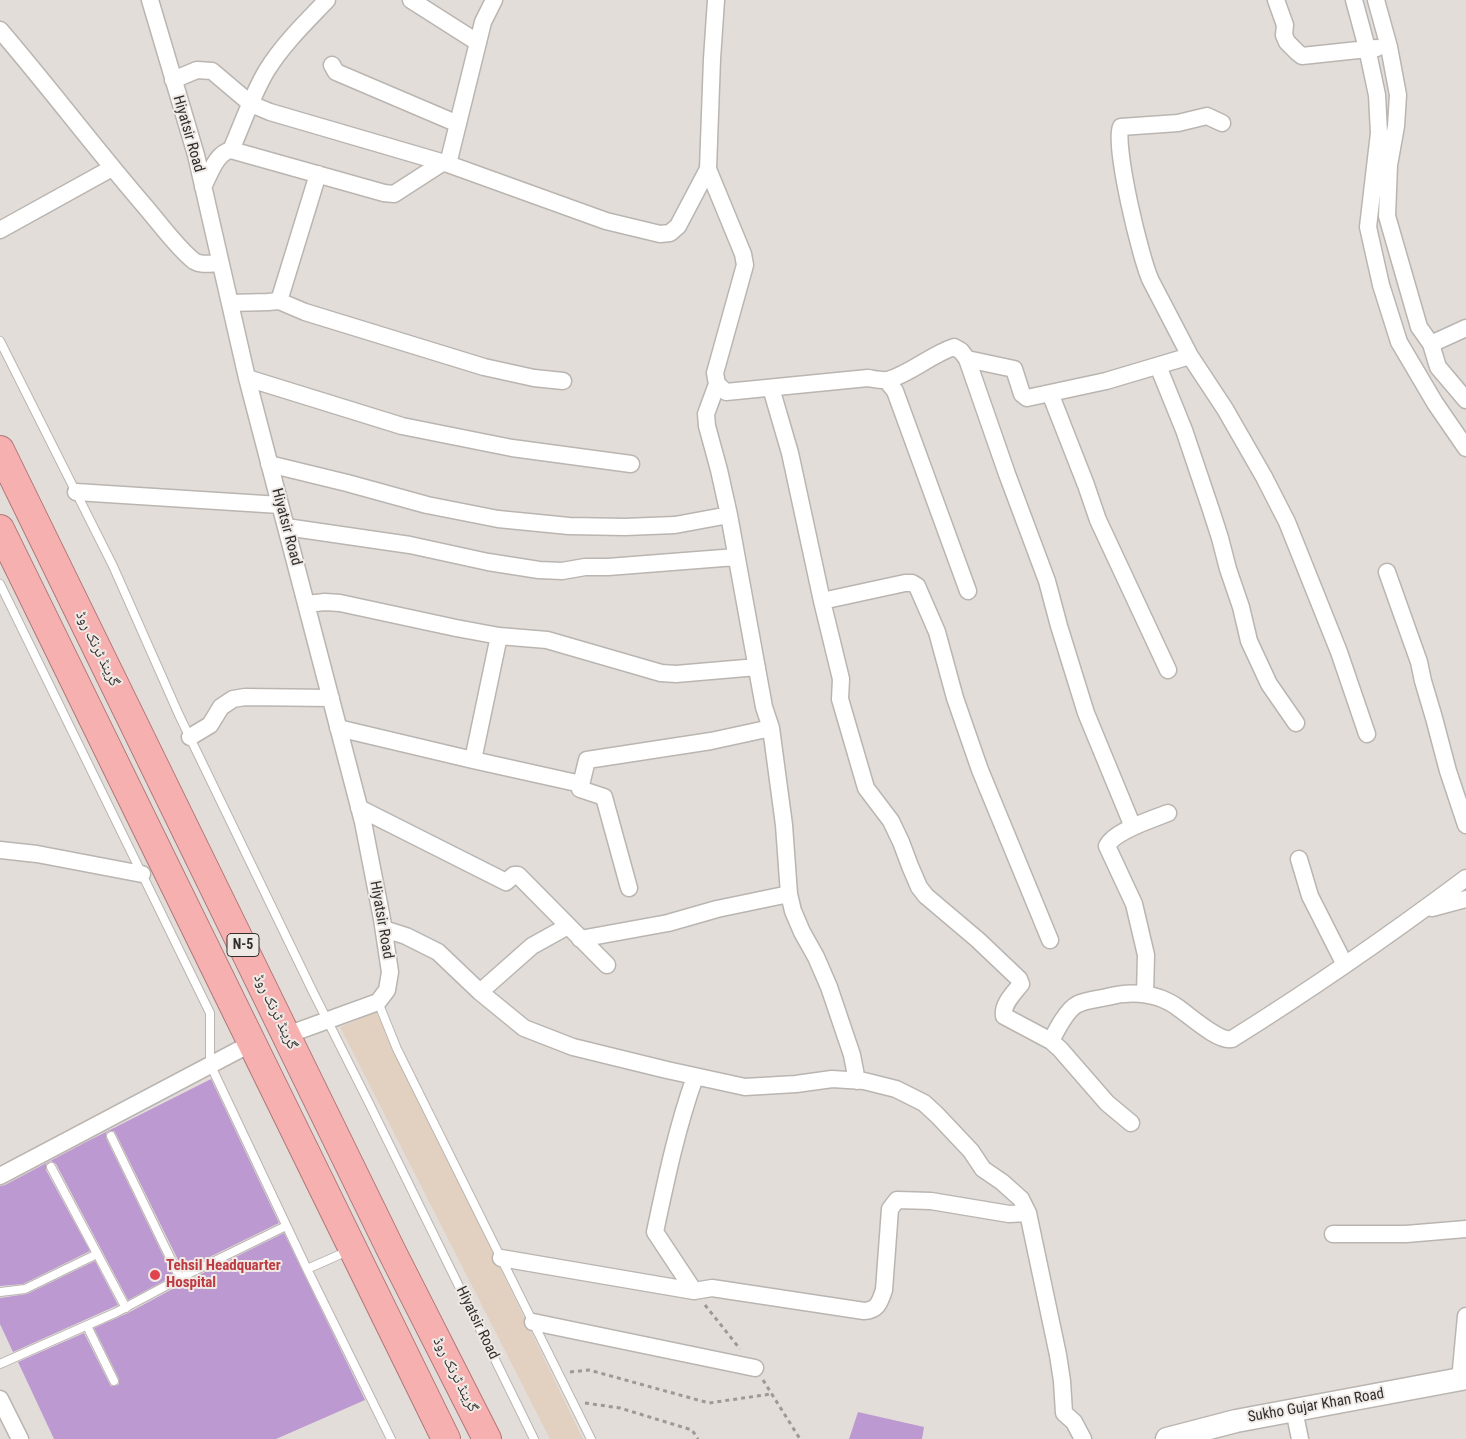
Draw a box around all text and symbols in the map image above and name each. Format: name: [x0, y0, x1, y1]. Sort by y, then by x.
street label: Hiyatsir Road: [168, 94, 208, 174]
street label: Hiyatsir Road: [267, 487, 305, 567]
street label: گرینڈ ٹرنک روڈ: [71, 608, 123, 690]
street label: Hiyatsir Road: [365, 880, 397, 960]
road number: N-5: [227, 934, 259, 956]
street label: گرینڈ ٹرنک روڈ: [249, 971, 301, 1053]
place label: Tehsil Headquarter Hospital: [166, 1257, 281, 1292]
marker: Tehsil Headquarter Hospital: [148, 1268, 162, 1282]
street label: Hiyatsir Road: [452, 1284, 502, 1362]
street label: گرینڈ ٹرنک روڈ: [428, 1334, 482, 1416]
street label: Sukho Gujar Khan Road: [1246, 1385, 1386, 1427]

